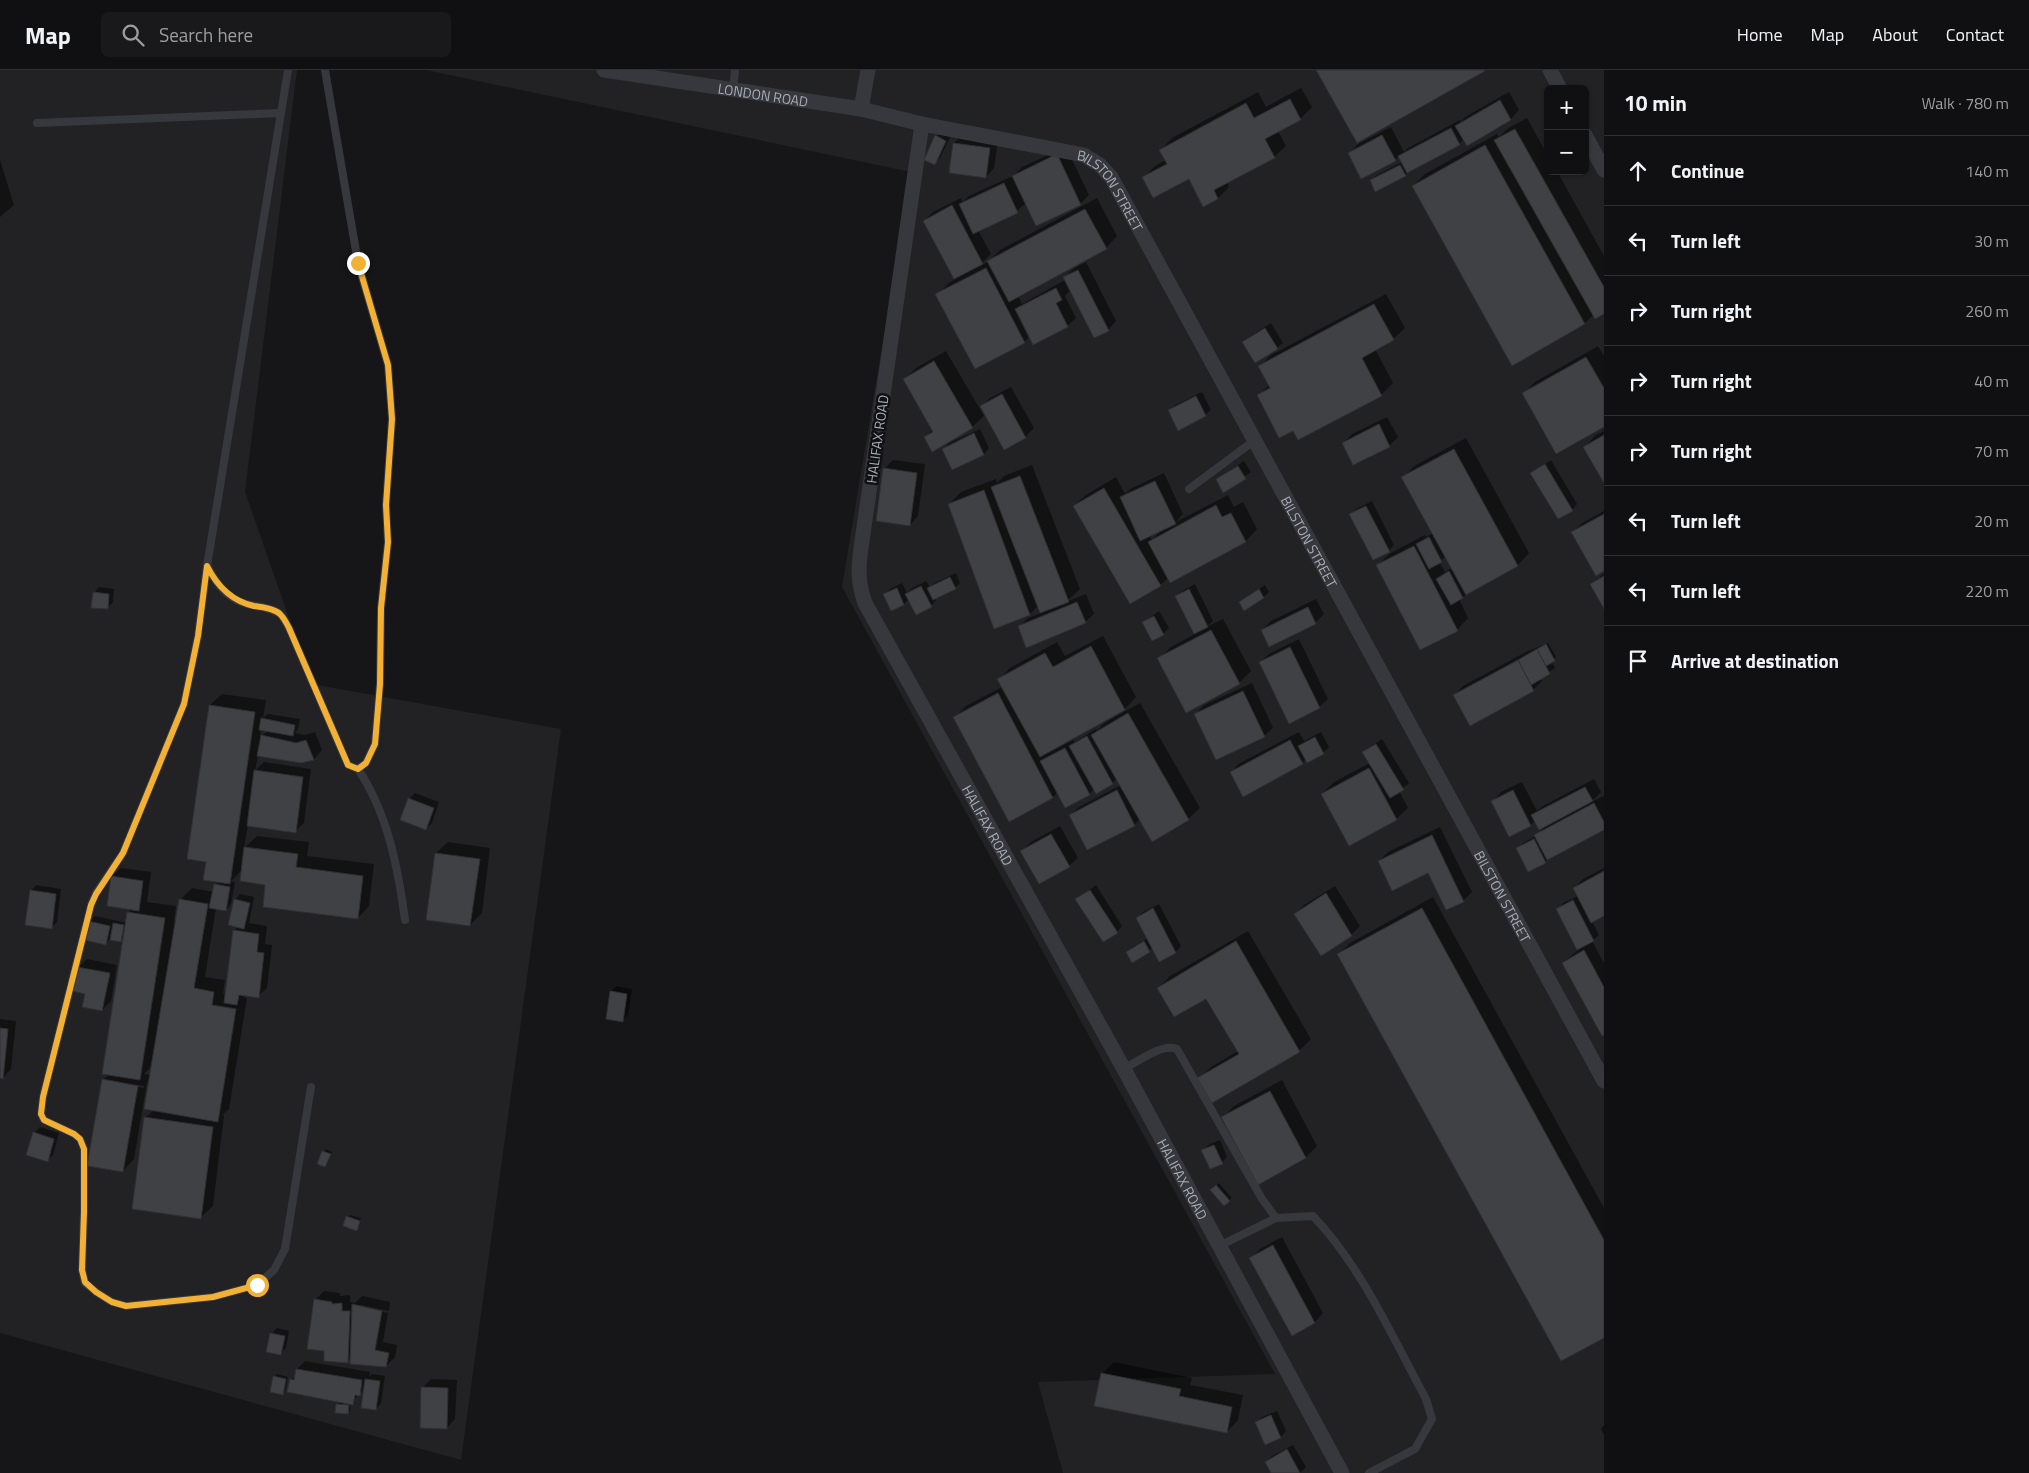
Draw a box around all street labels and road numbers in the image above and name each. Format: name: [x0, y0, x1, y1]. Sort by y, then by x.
street label: LONDON ROAD: [717, 77, 810, 111]
street label: BILSTON STREET: [1076, 143, 1149, 235]
street label: HALIFAX ROAD: [860, 393, 894, 485]
street label: BILSTON STREET: [1276, 492, 1344, 592]
street label: HALIFAX ROAD: [957, 781, 1019, 869]
street label: BILSTON STREET: [1470, 846, 1537, 946]
street label: HALIFAX ROAD: [1153, 1135, 1214, 1223]

